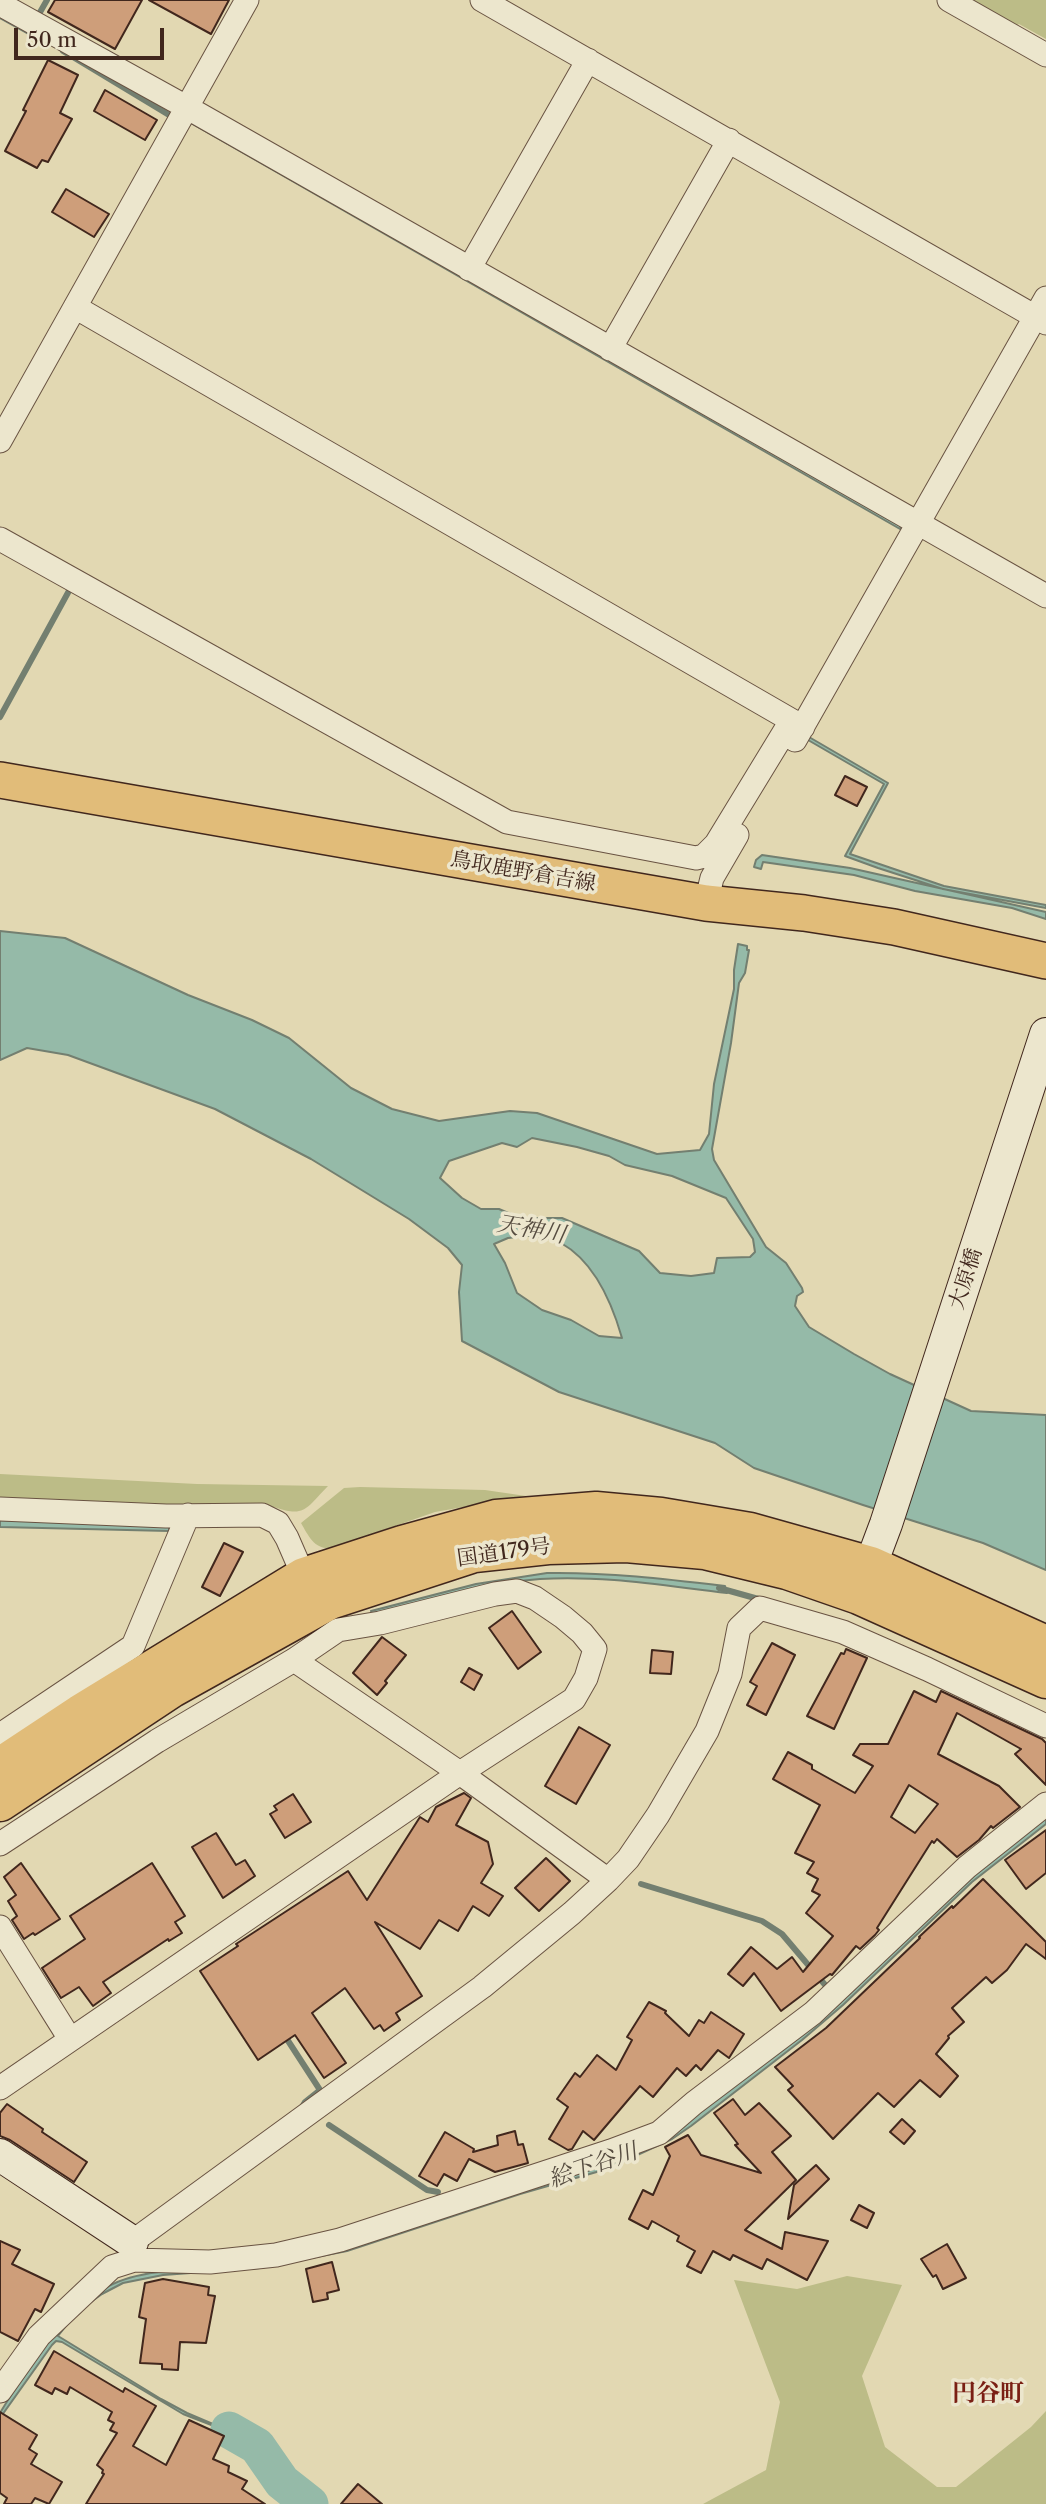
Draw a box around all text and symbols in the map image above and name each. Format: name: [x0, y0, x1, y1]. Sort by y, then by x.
scale bar: [18, 14, 168, 58]
text: 50 m: [27, 27, 77, 52]
street label: 鳥取鹿野倉吉線: [448, 847, 598, 897]
water label: 天神川: [495, 1210, 567, 1250]
street label: 大原橋: [944, 1245, 988, 1313]
street label: 国道179号: [455, 1534, 553, 1572]
water label: 絵下谷川: [545, 2138, 641, 2194]
district label: 円谷町: [952, 2380, 1024, 2408]

